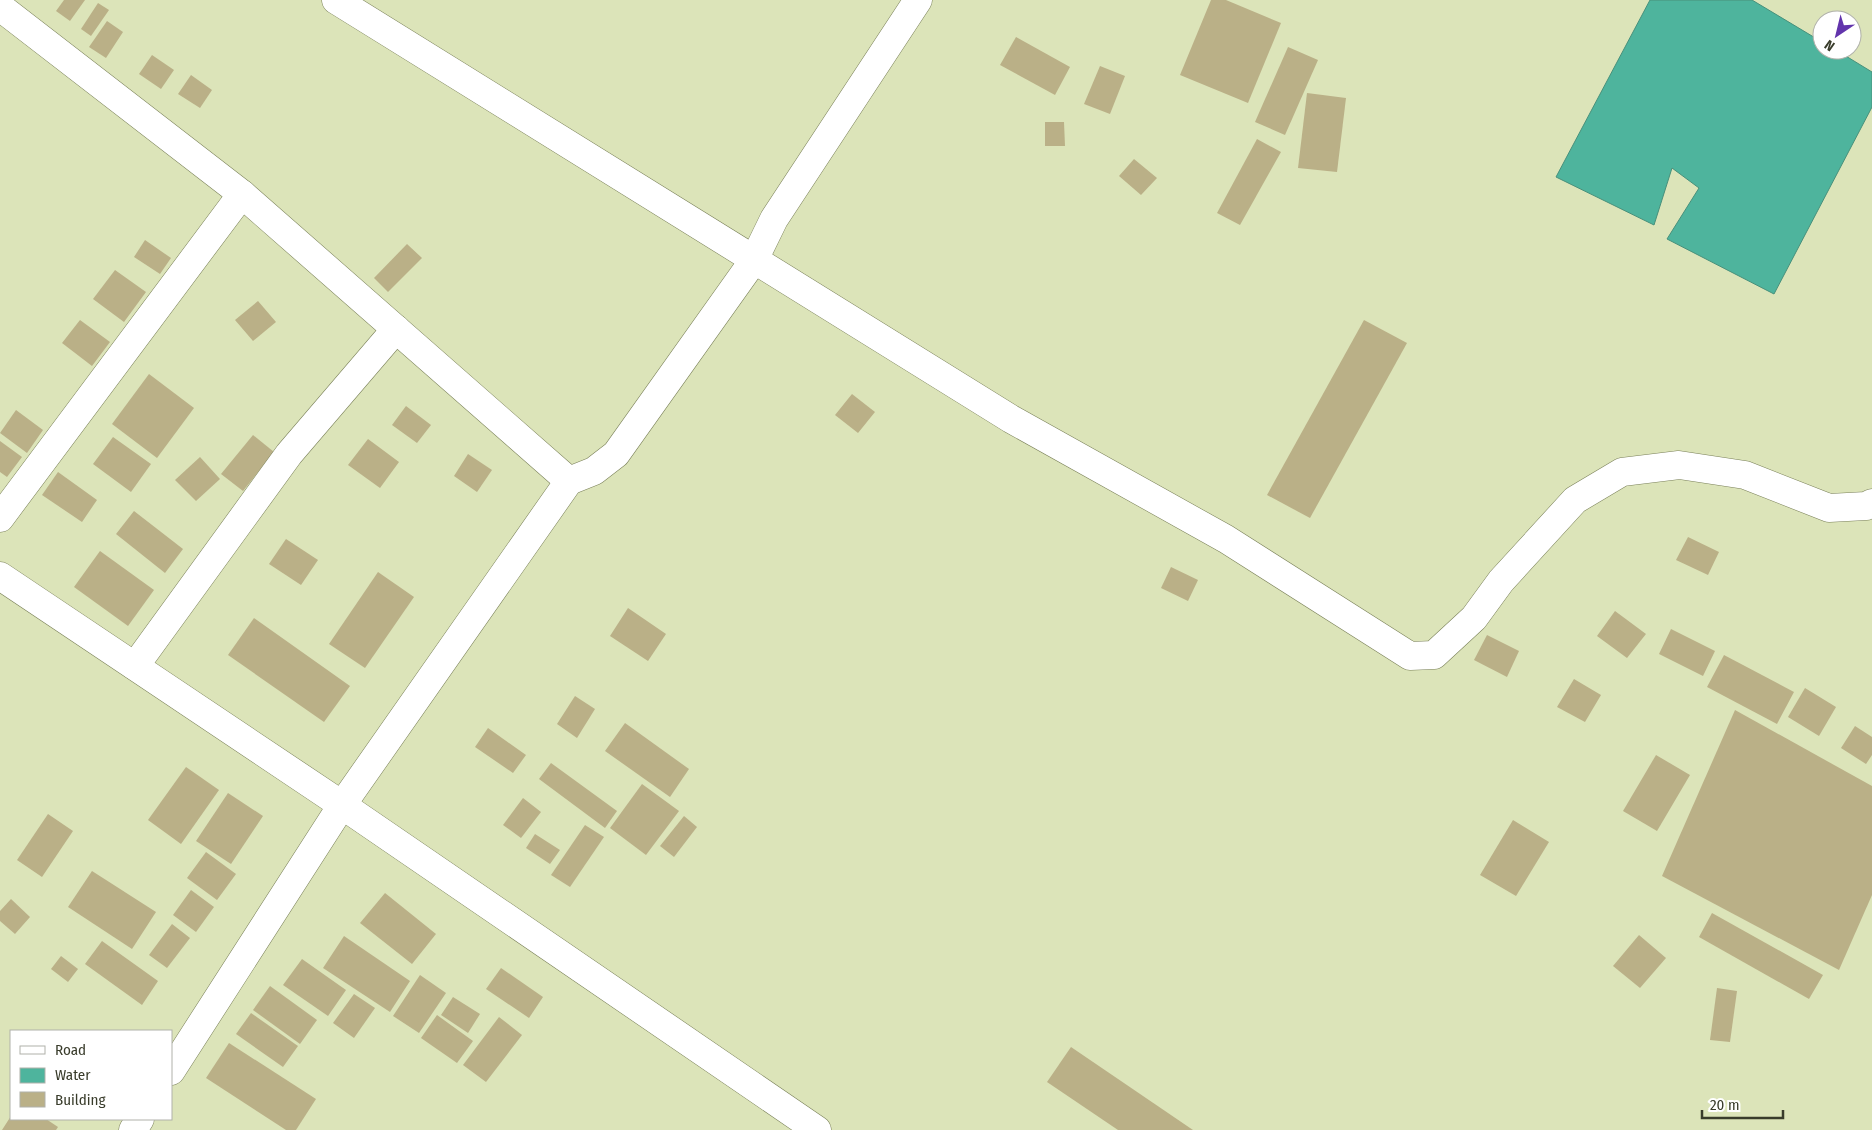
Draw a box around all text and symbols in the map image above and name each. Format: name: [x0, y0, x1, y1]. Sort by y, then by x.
north arrow: [1812, 10, 1862, 60]
text: N: [1822, 36, 1838, 55]
legend: [10, 1030, 172, 1120]
text: Road: [55, 1041, 86, 1059]
text: Water: [55, 1066, 91, 1084]
scale bar: [1702, 1088, 1783, 1120]
text: Building: [55, 1091, 106, 1109]
text: 20 m: [1710, 1096, 1740, 1114]

